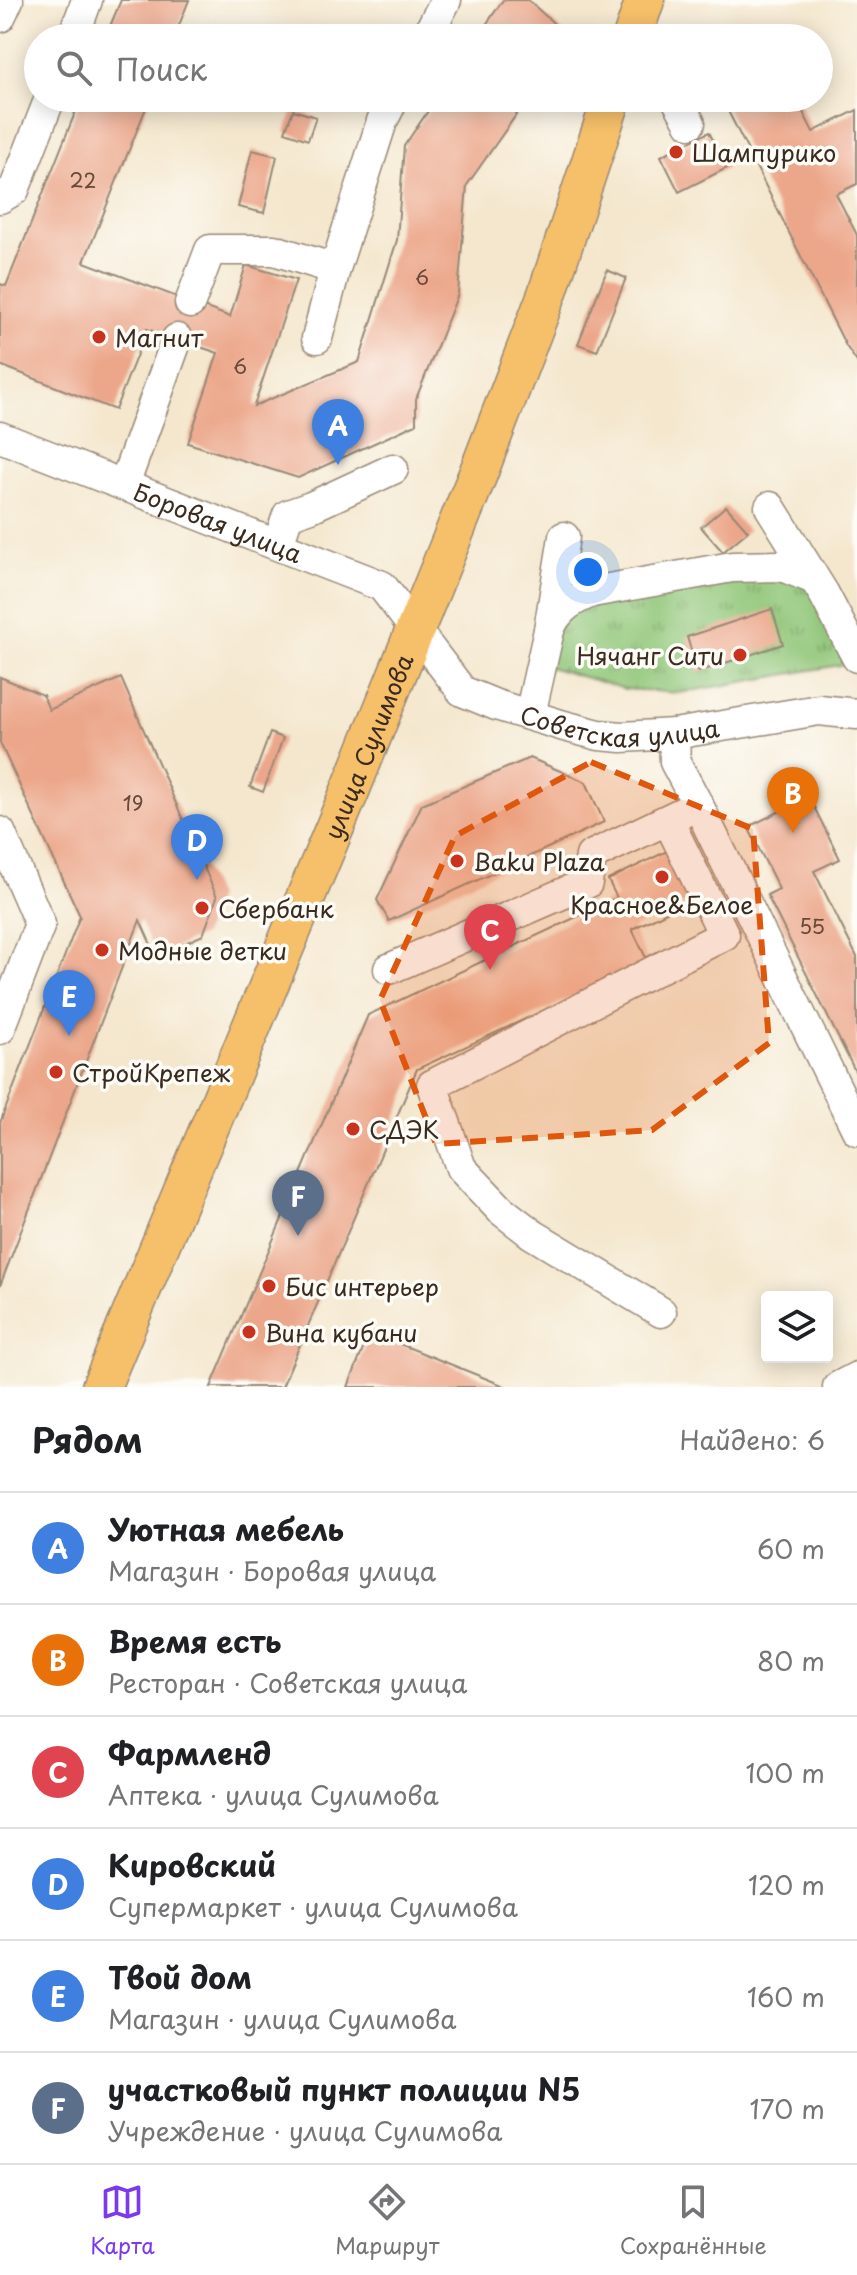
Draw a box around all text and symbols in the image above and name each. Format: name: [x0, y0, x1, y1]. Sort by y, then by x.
search box: [24, 24, 833, 112]
icon: search: [52, 46, 96, 90]
text: Поиск: [116, 46, 207, 91]
place label: Шампурико: [692, 134, 836, 170]
marker: Шампурико: [667, 143, 685, 161]
house number: 22: [70, 165, 96, 195]
house number: 6: [415, 262, 429, 292]
place label: Магнит: [115, 319, 204, 355]
marker: Магнит: [90, 328, 108, 346]
house number: 6: [233, 351, 247, 381]
pin: A: [312, 399, 364, 465]
street label: Боровая улица: [129, 473, 307, 571]
your location: [568, 552, 608, 592]
place label: Нячанг Сити: [576, 637, 724, 673]
marker: Нячанг Сити: [731, 646, 749, 664]
street label: улица Сулимова: [314, 648, 422, 845]
street label: Советская улица: [516, 696, 722, 755]
pin: B: [767, 767, 819, 833]
house number: 19: [123, 788, 143, 818]
pin: D: [171, 814, 223, 880]
place label: Baku Plaza: [473, 843, 604, 879]
marker: Baku Plaza: [448, 852, 466, 870]
marker: Красное&Белое: [653, 868, 671, 886]
place label: Красное&Белое: [570, 886, 754, 922]
place label: Сбербанк: [218, 890, 335, 926]
marker: Сбербанк: [193, 899, 211, 917]
pin: C: [464, 904, 516, 970]
house number: 55: [799, 911, 825, 941]
place label: Модные детки: [118, 932, 287, 968]
marker: Модные детки: [93, 941, 111, 959]
pin: E: [43, 970, 95, 1036]
place label: СтройКрепеж: [72, 1054, 231, 1090]
marker: СтройКрепеж: [47, 1063, 65, 1081]
place label: СДЭК: [369, 1111, 439, 1147]
marker: СДЭК: [344, 1120, 362, 1138]
pin: F: [272, 1170, 324, 1236]
place label: Бис интерьер: [285, 1268, 439, 1304]
marker: Бис интерьер: [260, 1277, 278, 1295]
map controls: [761, 1291, 833, 1363]
button: layers: [761, 1291, 833, 1363]
place label: Вина кубани: [265, 1314, 418, 1350]
marker: Вина кубани: [240, 1323, 258, 1341]
text: Рядом: [32, 1413, 143, 1465]
text: Найдено: 6: [679, 1420, 825, 1459]
text: Уютная мебель: [108, 1506, 344, 1551]
text: A: [48, 1529, 68, 1568]
text: 60 m: [757, 1529, 825, 1568]
text: Магазин · Боровая улица: [108, 1551, 436, 1590]
text: Время есть: [108, 1618, 282, 1663]
text: B: [49, 1641, 67, 1680]
text: 80 m: [757, 1641, 825, 1680]
text: Ресторан · Советская улица: [108, 1663, 467, 1702]
text: Фармленд: [108, 1730, 271, 1775]
text: C: [48, 1753, 68, 1792]
text: 100 m: [745, 1753, 825, 1792]
text: Аптека · улица Сулимова: [108, 1775, 439, 1814]
text: Кировский: [108, 1842, 276, 1887]
text: D: [48, 1865, 68, 1904]
text: 120 m: [748, 1865, 825, 1904]
text: Супермаркет · улица Сулимова: [108, 1887, 518, 1926]
text: Твой дом: [108, 1954, 252, 1999]
text: E: [50, 1977, 66, 2016]
text: 160 m: [747, 1977, 825, 2016]
text: Магазин · улица Сулимова: [108, 1999, 456, 2038]
text: участковый пункт полиции N5: [108, 2066, 580, 2111]
text: F: [50, 2089, 66, 2128]
text: 170 m: [750, 2089, 825, 2128]
text: Учреждение · улица Сулимова: [108, 2111, 502, 2150]
tab: Карта: [90, 2180, 155, 2261]
tab: Маршрут: [335, 2180, 439, 2261]
tab: Сохранённые: [620, 2180, 767, 2261]

